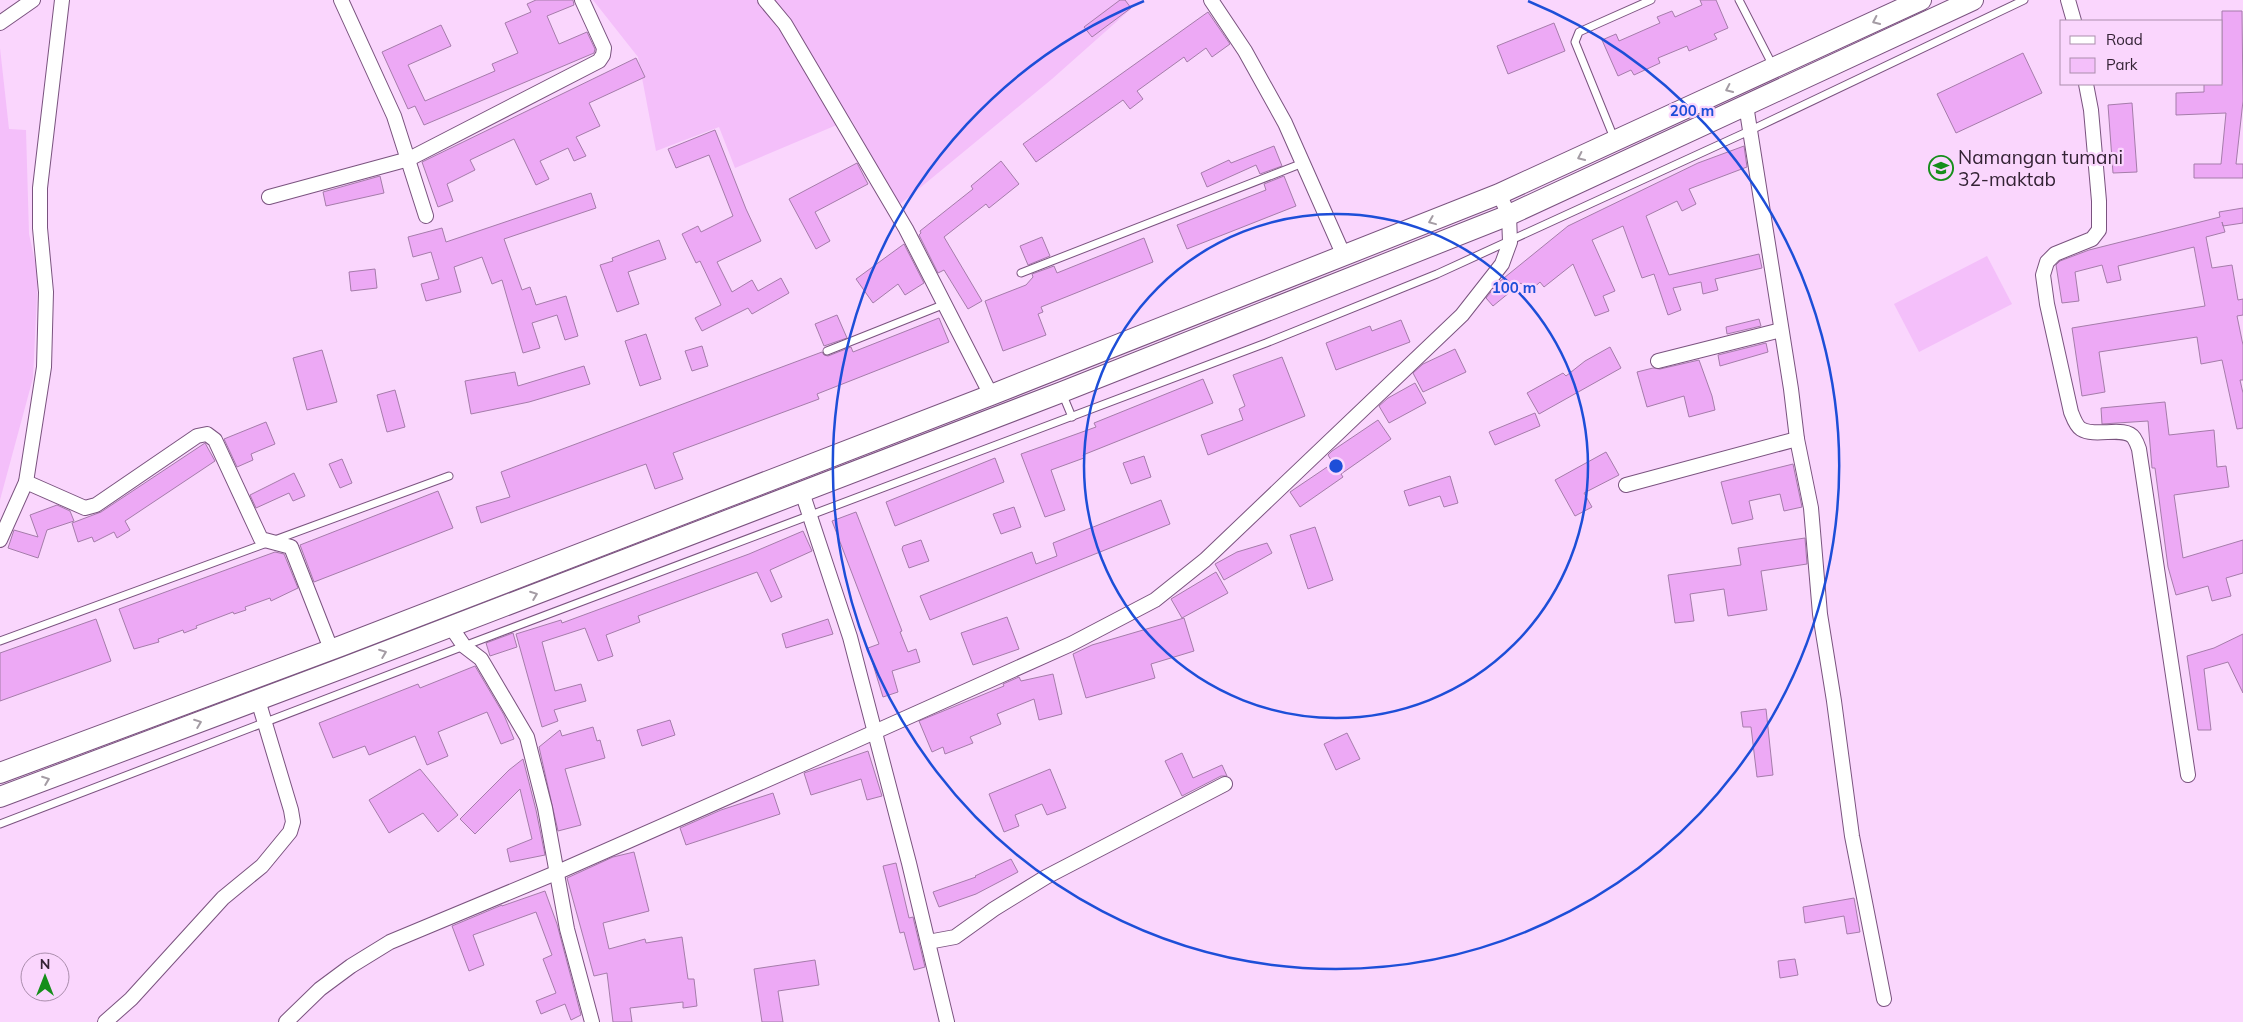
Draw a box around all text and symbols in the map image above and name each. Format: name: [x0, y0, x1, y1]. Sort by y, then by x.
one-way arrow: [1872, 14, 1881, 25]
legend: [2060, 20, 2223, 85]
text: Road: [2106, 30, 2143, 49]
text: Park: [2106, 55, 2138, 74]
one-way arrow: [1725, 82, 1734, 93]
text: 200 m: [1670, 101, 1714, 120]
place label: Namangan tumani 32-maktab: [1958, 145, 2123, 191]
one-way arrow: [1577, 150, 1586, 161]
school or university icon: Namangan tumani 32-maktab: [1928, 155, 1954, 181]
one-way arrow: [1428, 215, 1437, 225]
text: 100 m: [1492, 278, 1536, 297]
centre of rings: [1327, 457, 1345, 475]
one-way arrow: [530, 591, 538, 601]
one-way arrow: [378, 649, 386, 659]
one-way arrow: [193, 718, 202, 729]
one-way arrow: [41, 776, 49, 786]
north arrow: [20, 952, 70, 1002]
text: N: [40, 955, 50, 973]

